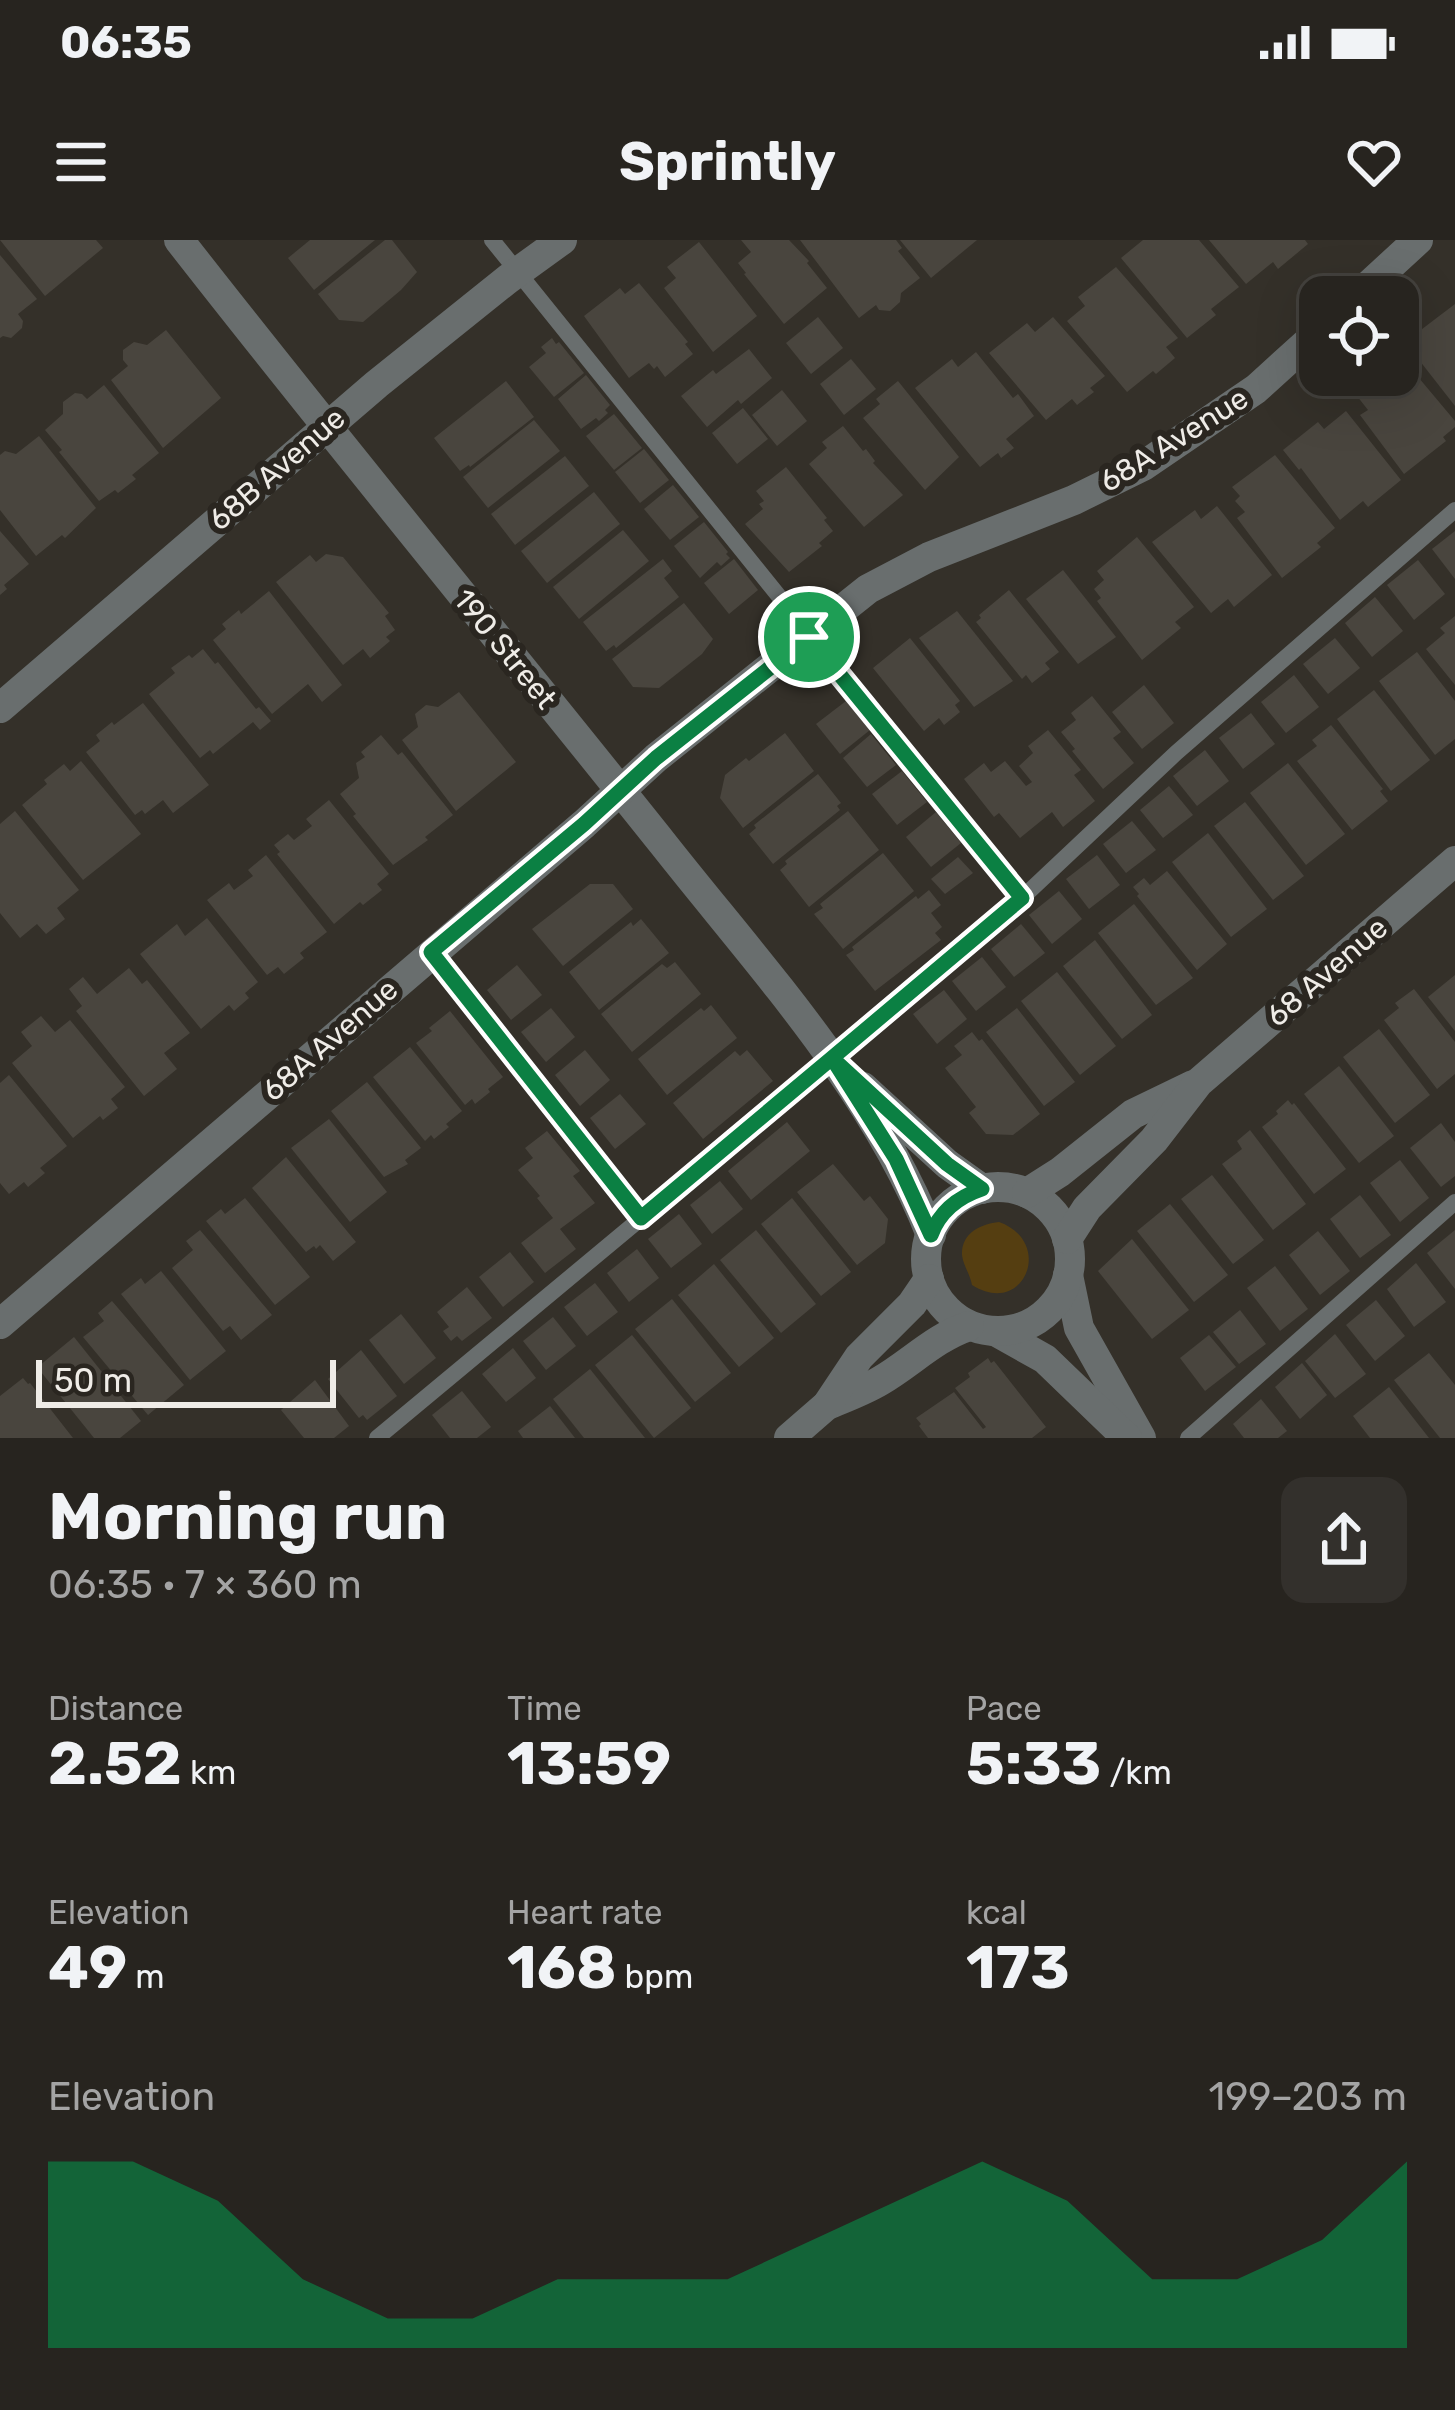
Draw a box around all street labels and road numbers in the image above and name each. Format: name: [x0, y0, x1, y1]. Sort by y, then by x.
street label: 68A Avenue: [1093, 380, 1255, 500]
street label: 68B Avenue: [201, 400, 353, 538]
street label: 190 Street: [446, 582, 564, 716]
street label: 68 Avenue: [1259, 910, 1395, 1034]
street label: 68A Avenue: [255, 971, 405, 1109]

